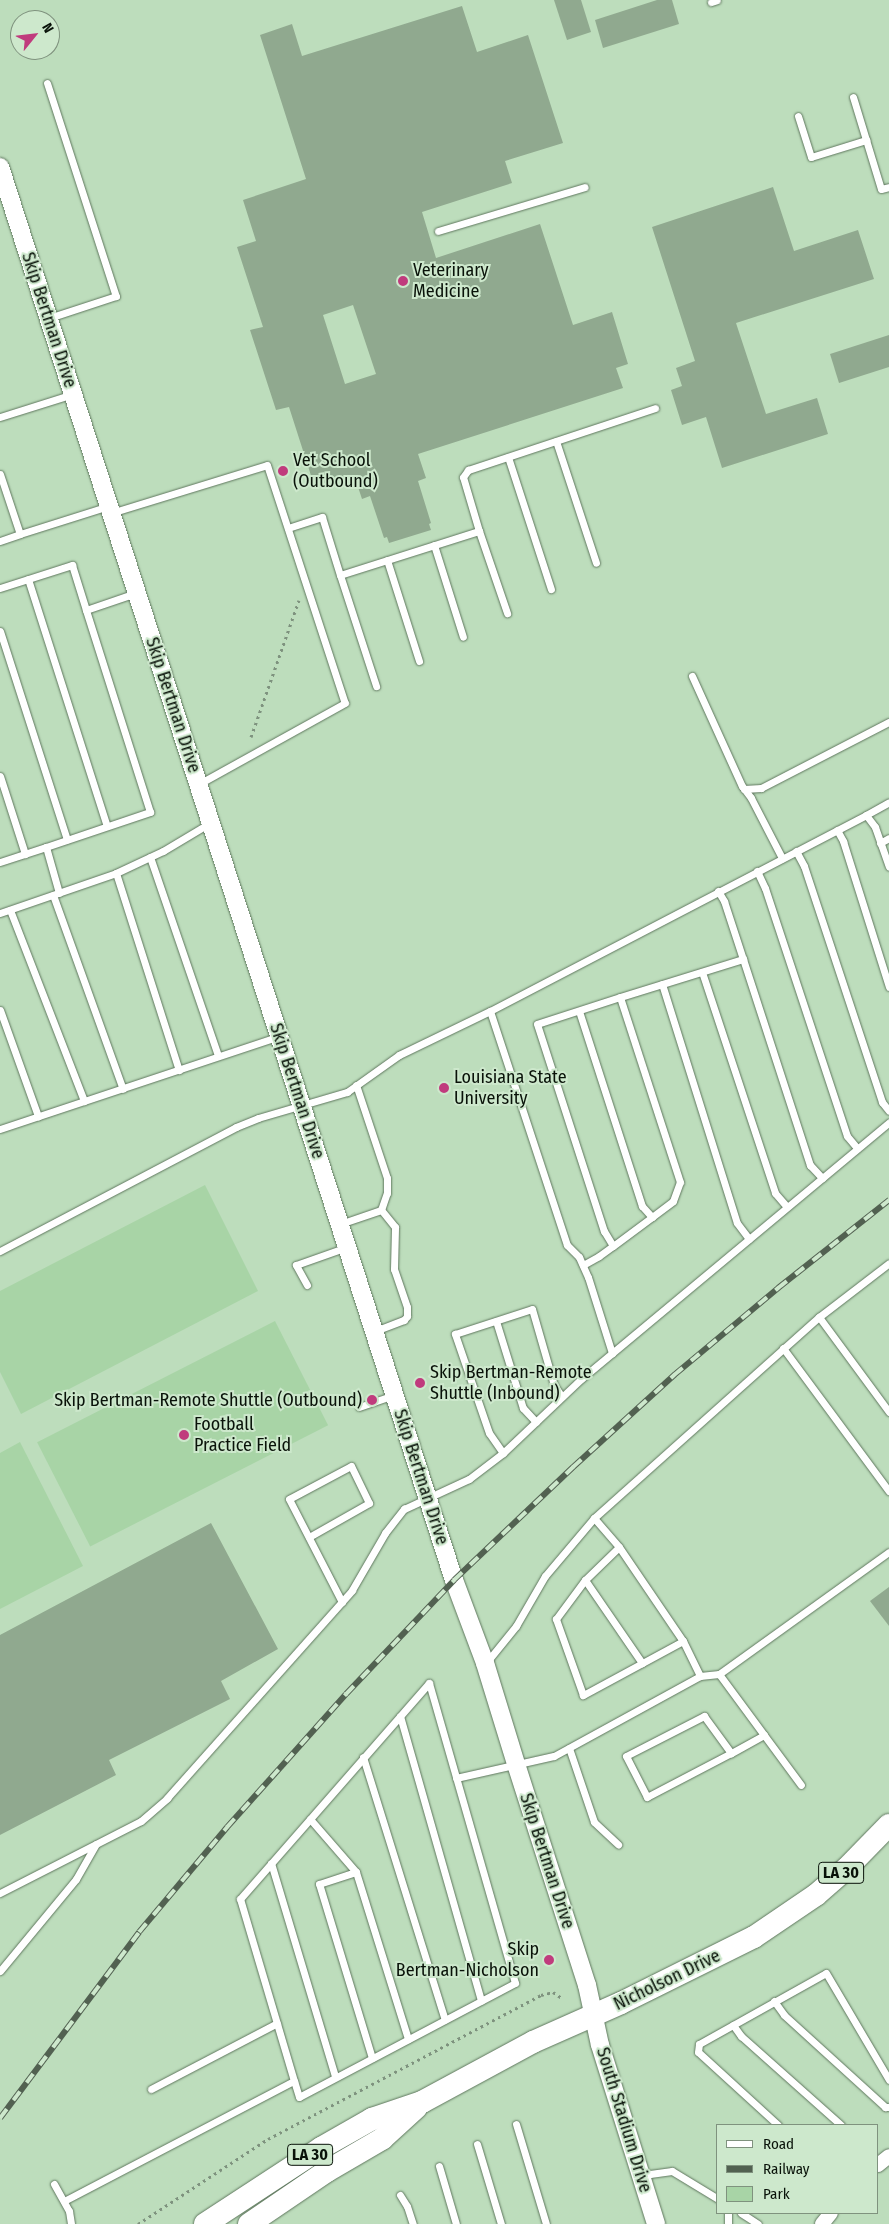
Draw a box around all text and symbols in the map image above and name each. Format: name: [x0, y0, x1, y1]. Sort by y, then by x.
north arrow: [10, 10, 60, 60]
text: N: [38, 20, 57, 36]
street label: Skip Bertman Drive: [17, 250, 81, 390]
place label: Veterinary Medicine: [413, 260, 489, 302]
marker: Veterinary Medicine: [397, 275, 409, 287]
place label: Vet School (Outbound): [293, 450, 378, 492]
marker: Vet School (Outbound): [277, 465, 289, 477]
street label: Skip Bertman Drive: [141, 635, 205, 775]
street label: Skip Bertman Drive: [265, 1021, 329, 1161]
place label: Louisiana State University: [454, 1067, 567, 1110]
marker: Louisiana State University: [438, 1082, 450, 1094]
place label: Skip Bertman-Remote Shuttle (Inbound): [430, 1362, 592, 1405]
marker: Skip Bertman-Remote Shuttle (Inbound): [414, 1377, 426, 1389]
place label: Skip Bertman-Remote Shuttle (Outbound): [54, 1389, 362, 1411]
marker: Skip Bertman-Remote Shuttle (Outbound): [366, 1394, 378, 1406]
street label: Skip Bertman Drive: [389, 1407, 453, 1547]
place label: Football Practice Field: [194, 1414, 291, 1456]
marker: Football Practice Field: [178, 1429, 190, 1441]
street label: Skip Bertman Drive: [515, 1791, 579, 1931]
road number: LA 30: [817, 1860, 865, 1886]
place label: Skip Bertman-Nicholson: [396, 1939, 539, 1982]
street label: Nicholson Drive: [610, 1945, 724, 2015]
marker: Skip Bertman-Nicholson: [543, 1954, 555, 1966]
street label: South Stadium Drive: [592, 2045, 656, 2195]
legend: [716, 2124, 879, 2214]
text: Road: [763, 2135, 794, 2153]
road number: LA 30: [286, 2142, 334, 2168]
text: Railway: [763, 2160, 810, 2178]
text: Park: [763, 2185, 790, 2203]

